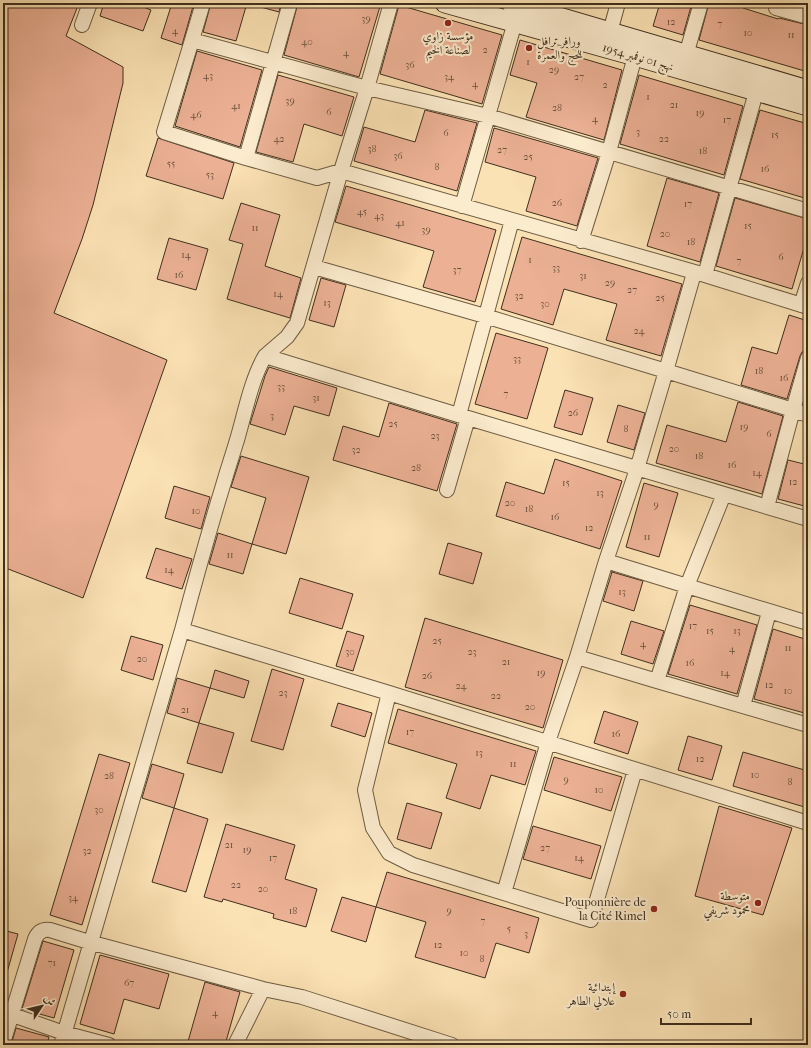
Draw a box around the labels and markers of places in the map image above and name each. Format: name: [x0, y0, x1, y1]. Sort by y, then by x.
marker: مؤسسة زاوي لصناعة الخيم: [443, 18, 453, 28]
place label: مؤسسة زاوي لصناعة الخيم: [423, 29, 473, 62]
place label: ورافر ترافل للحج والعمرة: [537, 34, 583, 66]
marker: ورافر ترافل للحج والعمرة: [524, 43, 534, 53]
place label: متوسطة محمود شريفي: [704, 889, 750, 922]
place label: Pouponnière de la Cité Rimel: [564, 895, 647, 923]
marker: متوسطة محمود شريفي: [753, 898, 763, 908]
marker: Pouponnière de la Cité Rimel: [649, 904, 659, 914]
place label: إبتدائية علالي الطاهر: [565, 980, 616, 1011]
marker: إبتدائية علالي الطاهر: [618, 989, 628, 999]

